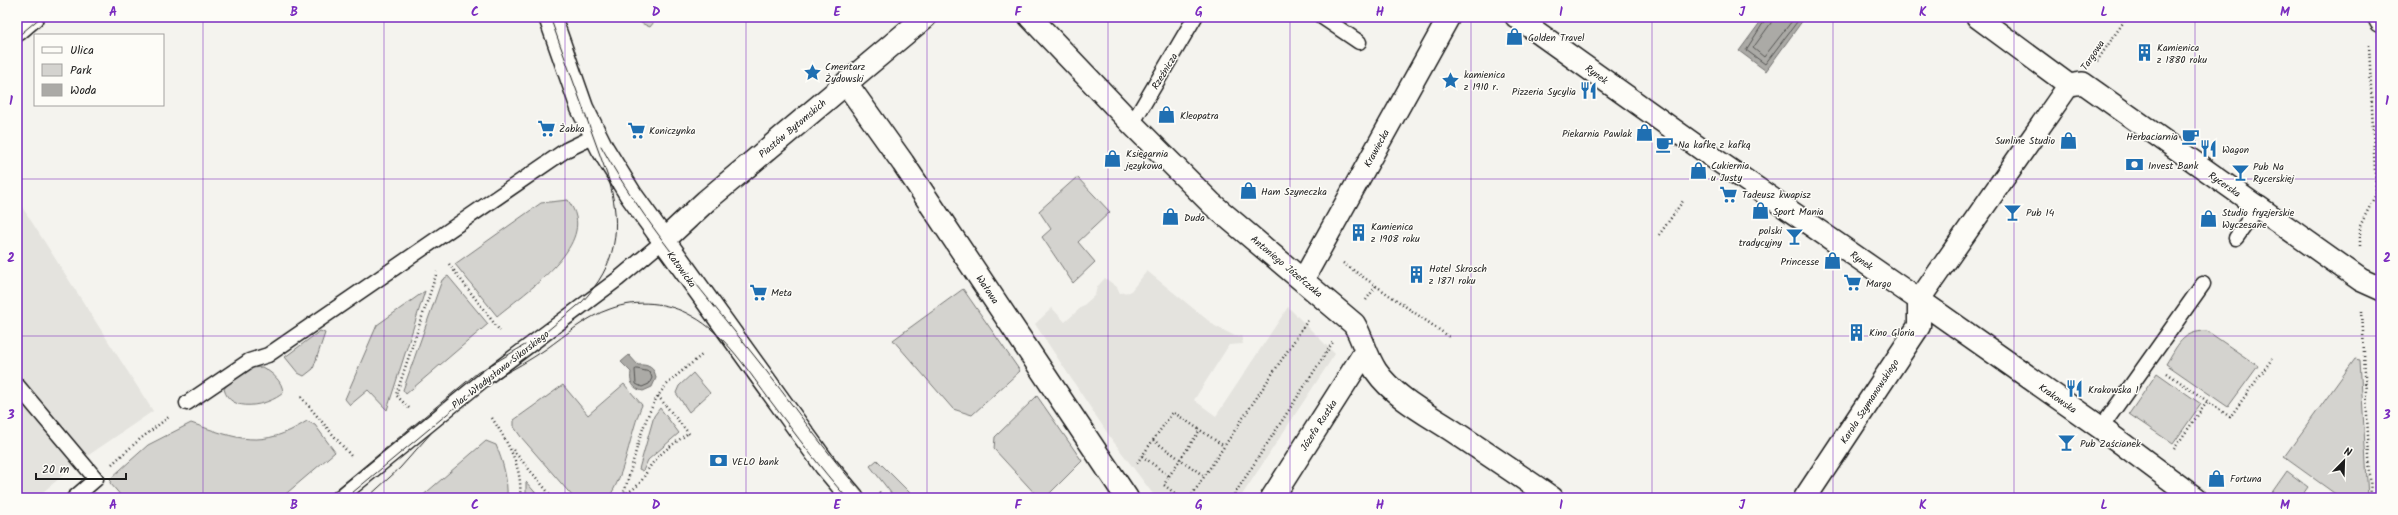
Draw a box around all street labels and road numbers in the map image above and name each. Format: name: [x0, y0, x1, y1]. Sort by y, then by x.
street label: Targowa: [2077, 37, 2109, 74]
street label: Rzeźnicza: [1148, 50, 1182, 93]
street label: Rynek: [1582, 61, 1611, 89]
street label: Piastów Bytomskich: [755, 95, 830, 162]
street label: Krawiecka: [1360, 126, 1394, 170]
street label: Rycerska: [2205, 168, 2244, 202]
street label: Antoniego Józefczaka: [1247, 232, 1326, 302]
street label: Rynek: [1847, 247, 1877, 275]
street label: Katowicka: [662, 248, 700, 292]
street label: Wałowa: [972, 272, 1003, 308]
street label: Plac Władysława Sikorskiego: [448, 326, 553, 413]
street label: Karola Szymanowskiego: [1836, 356, 1904, 447]
street label: Krakowska: [2035, 380, 2080, 418]
street label: Józefa Rostka: [1296, 396, 1342, 454]

